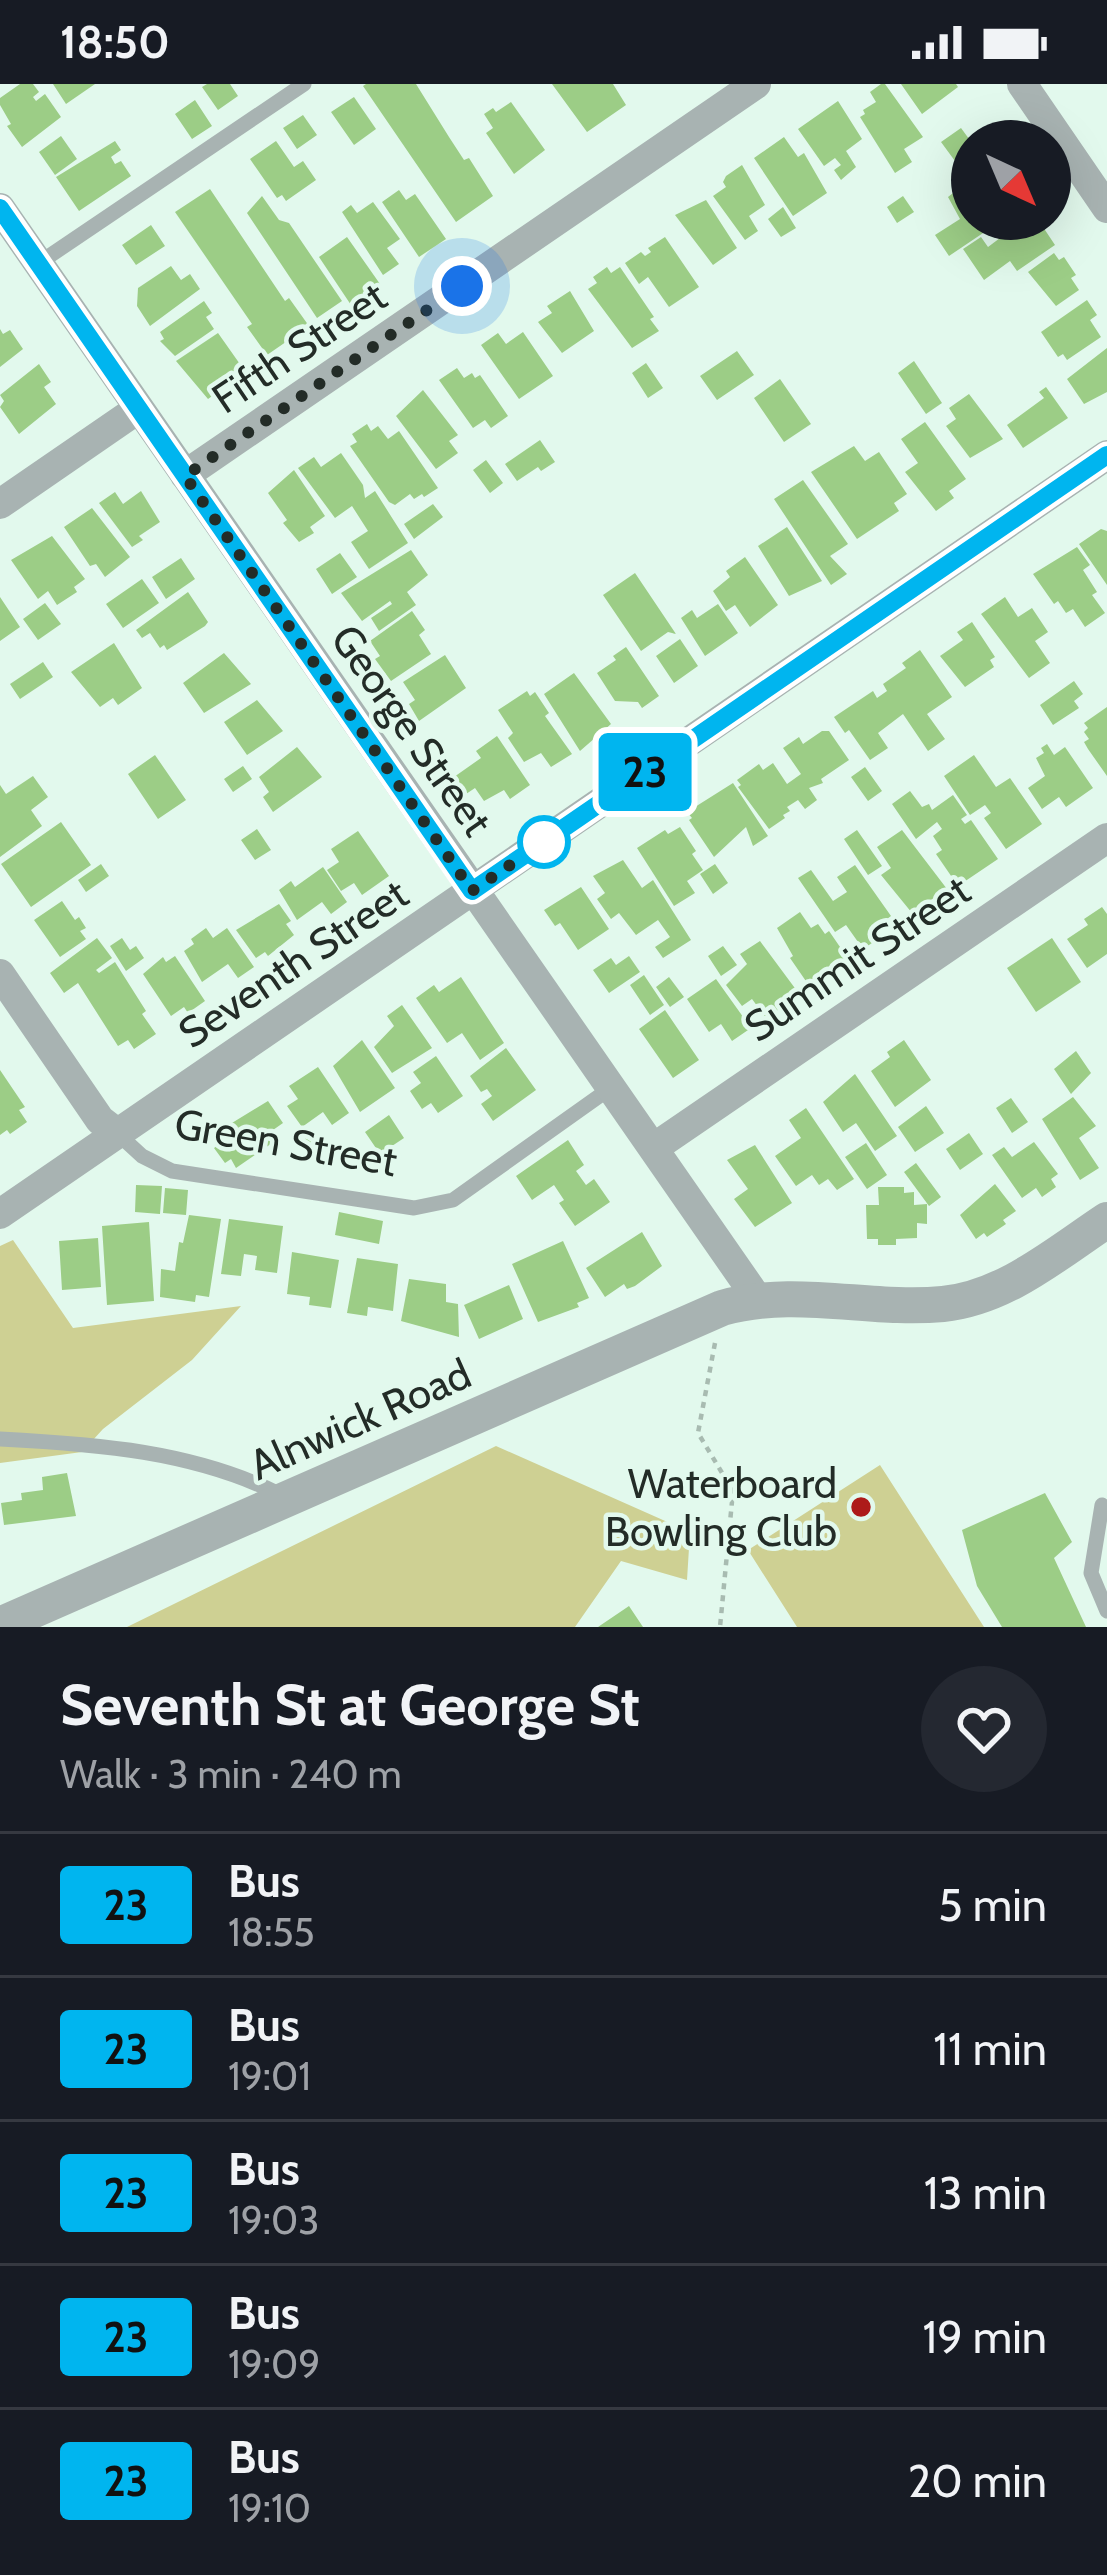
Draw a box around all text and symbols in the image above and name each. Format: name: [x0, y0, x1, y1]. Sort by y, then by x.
text: 18:50: [60, 15, 170, 69]
north arrow: [951, 120, 1071, 240]
map controls: [951, 120, 1071, 240]
your location: [432, 256, 492, 316]
street label: Fifth Street: [202, 270, 396, 424]
street label: George Street: [320, 615, 504, 845]
line badge: 23: [591, 733, 699, 811]
text: 23: [623, 746, 667, 798]
unlabelled marker: [519, 817, 569, 867]
street label: Summit Street: [735, 864, 979, 1052]
street label: Seventh Street: [169, 867, 417, 1059]
street label: Green Street: [171, 1097, 401, 1187]
street label: Alnwick Road: [241, 1347, 479, 1491]
place label: Waterboard Bowling Club: [605, 1457, 837, 1557]
marker: Waterboard Bowling Club: [848, 1494, 874, 1520]
button: heart: [921, 1666, 1047, 1792]
text: Seventh St at George St: [60, 1670, 640, 1739]
text: Walk · 3 min · 240 m: [60, 1750, 402, 1798]
text: Bus: [228, 1854, 300, 1908]
text: 5 min: [938, 1878, 1047, 1932]
text: 23: [104, 1879, 148, 1931]
text: 18:55: [228, 1908, 315, 1956]
text: Bus: [228, 1998, 300, 2052]
text: 11 min: [933, 2022, 1047, 2076]
text: 23: [104, 2023, 148, 2075]
text: 19:01: [228, 2052, 311, 2100]
text: Bus: [228, 2142, 300, 2196]
text: 13 min: [924, 2166, 1047, 2220]
text: 23: [104, 2167, 148, 2219]
text: 19:03: [228, 2196, 319, 2244]
text: Bus: [228, 2286, 300, 2340]
text: 19 min: [922, 2310, 1047, 2364]
text: 23: [104, 2311, 148, 2363]
text: 19:09: [228, 2340, 320, 2388]
text: Bus: [228, 2430, 300, 2484]
text: 20 min: [908, 2454, 1047, 2508]
text: 23: [104, 2455, 148, 2507]
text: 19:10: [228, 2484, 311, 2532]

